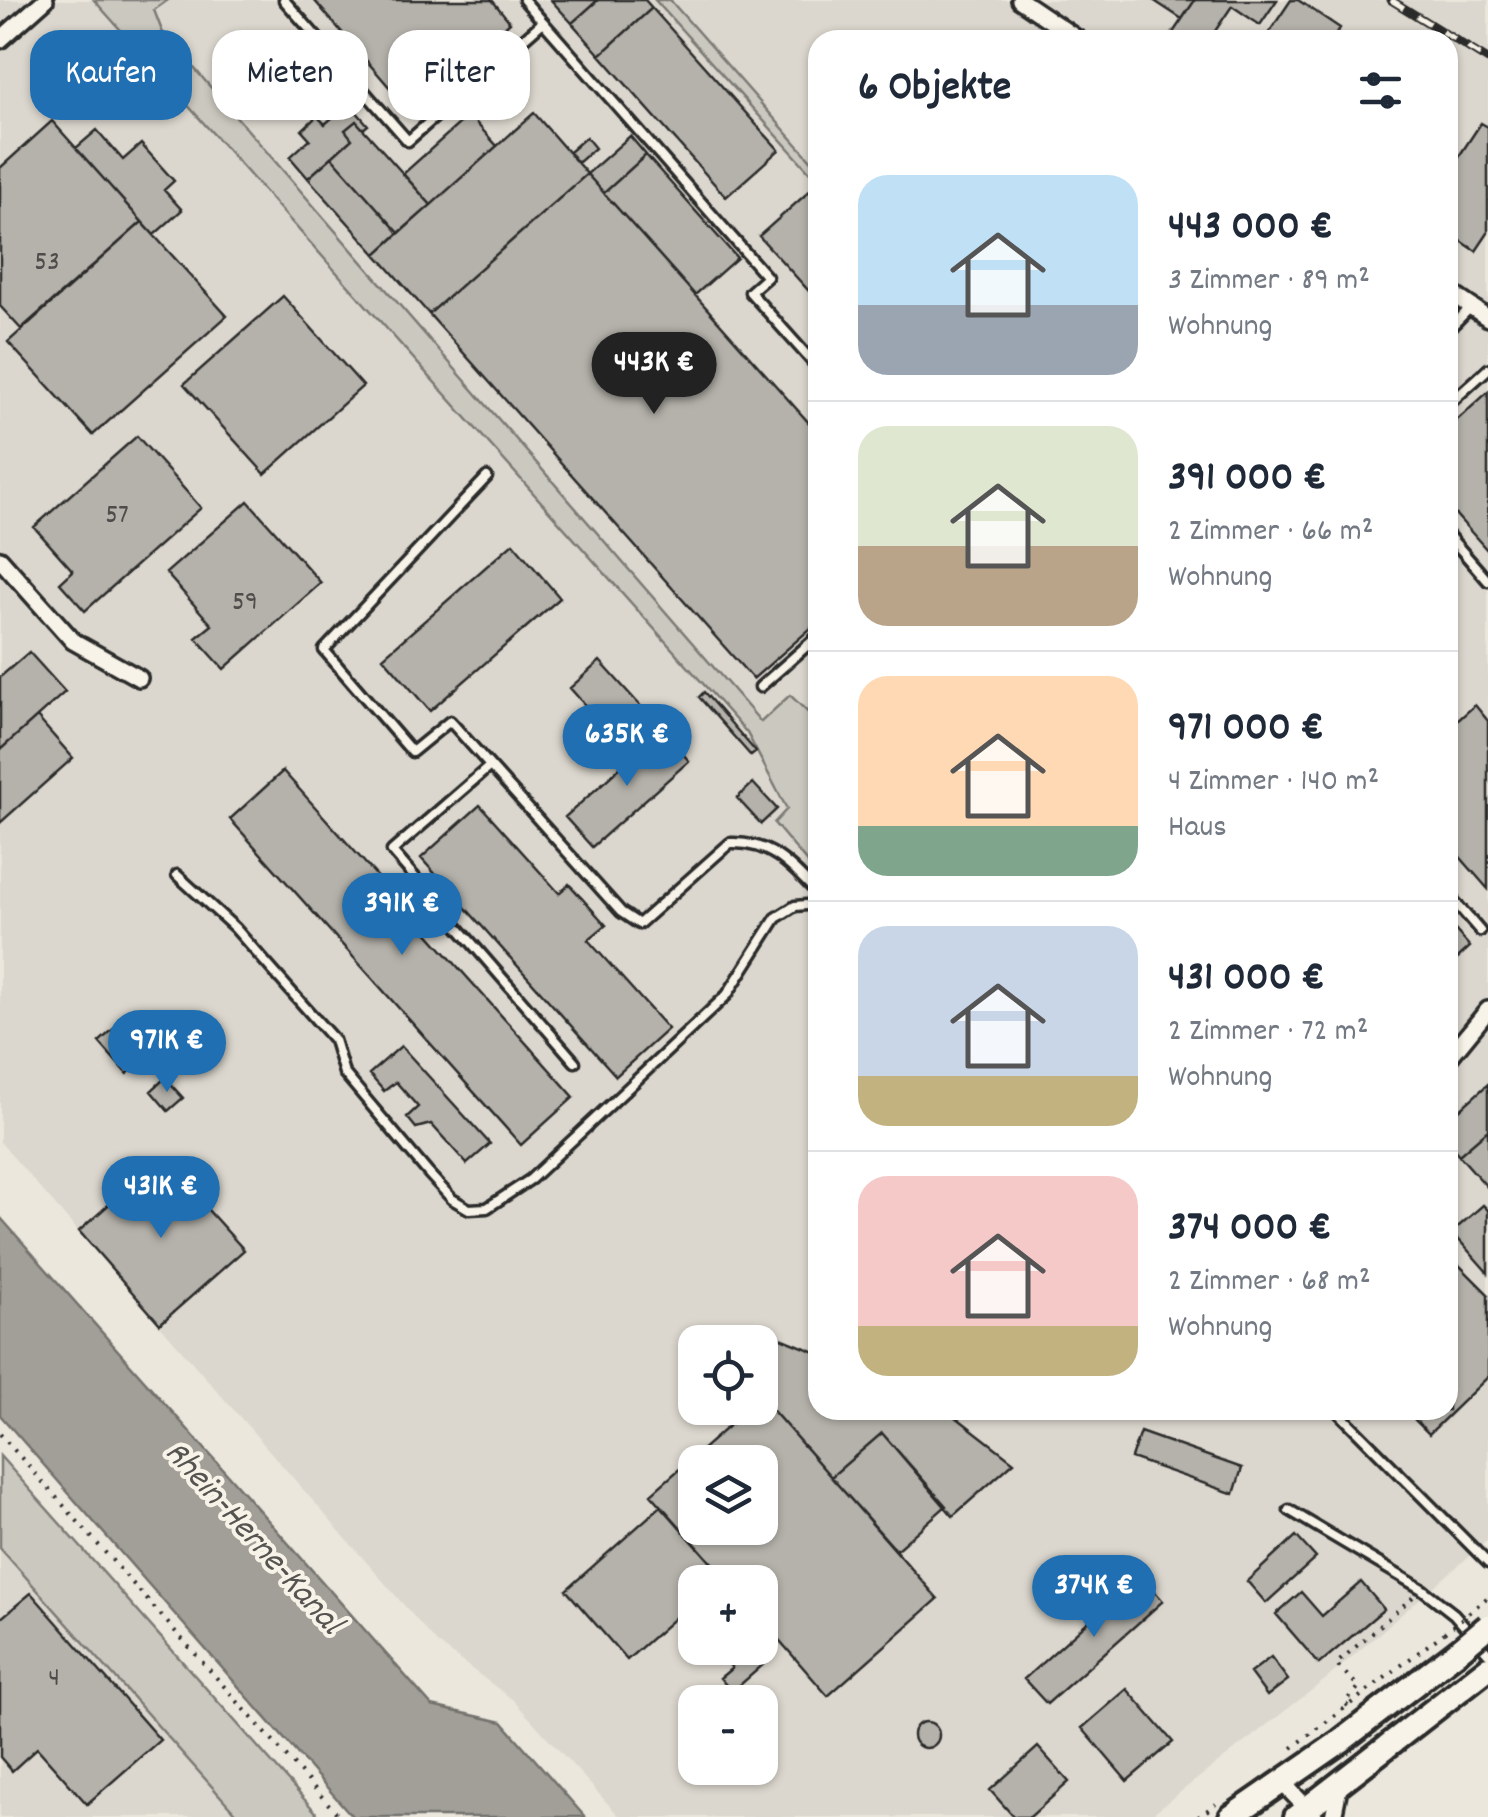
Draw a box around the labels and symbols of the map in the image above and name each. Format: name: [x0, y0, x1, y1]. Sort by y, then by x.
house number: 53: [34, 244, 60, 284]
pin: 443K €: [573, 332, 735, 417]
house number: 57: [105, 497, 129, 537]
house number: 59: [232, 584, 258, 624]
pin: 635K €: [546, 704, 708, 789]
pin: 391K €: [321, 873, 483, 958]
pin: 971K €: [86, 1010, 248, 1095]
pin: 431K €: [80, 1156, 242, 1241]
water label: Rhein-Herne-Kanal: [151, 1431, 355, 1649]
pin: 374K €: [1013, 1555, 1175, 1640]
house number: 4: [48, 1660, 60, 1700]

